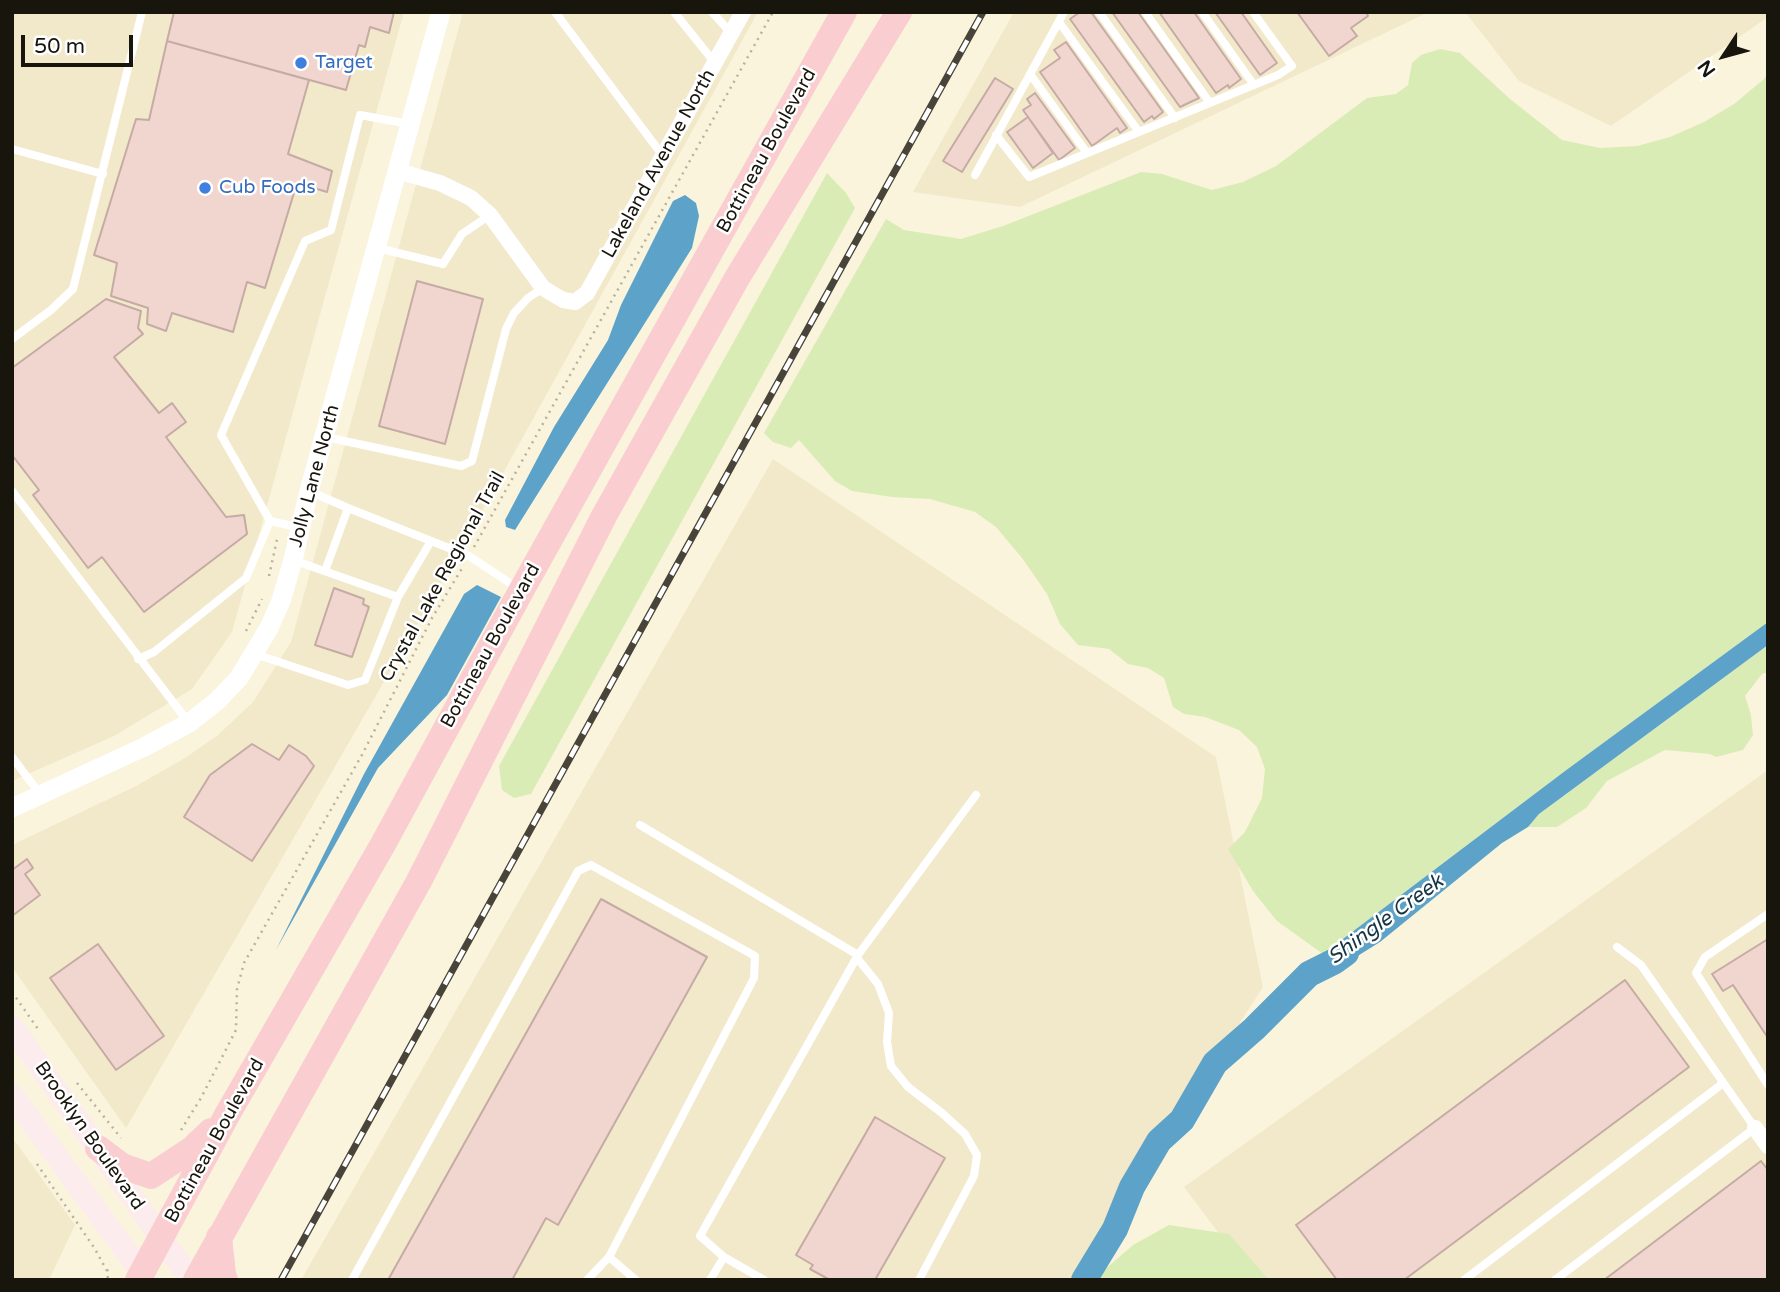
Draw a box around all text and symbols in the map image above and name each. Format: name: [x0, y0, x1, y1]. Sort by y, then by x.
scale bar: [24, 21, 136, 65]
north arrow: [1689, 21, 1759, 91]
text: 50 m: [34, 34, 85, 59]
place label: Target: [315, 52, 373, 74]
marker: Target: [293, 55, 309, 71]
text: N: [1694, 56, 1720, 81]
street label: Bottineau Boulevard: [712, 65, 822, 237]
street label: Lakeland Avenue North: [598, 66, 720, 262]
place label: Cub Foods: [219, 177, 316, 199]
marker: Cub Foods: [197, 180, 213, 196]
street label: Jolly Lane North: [285, 402, 345, 550]
street label: Crystal Lake Regional Trail: [376, 468, 510, 686]
street label: Bottineau Boulevard: [436, 560, 546, 732]
water label: Shingle Creek: [1323, 870, 1449, 970]
street label: Bottineau Boulevard: [160, 1055, 270, 1227]
street label: Brooklyn Boulevard: [29, 1057, 149, 1215]

